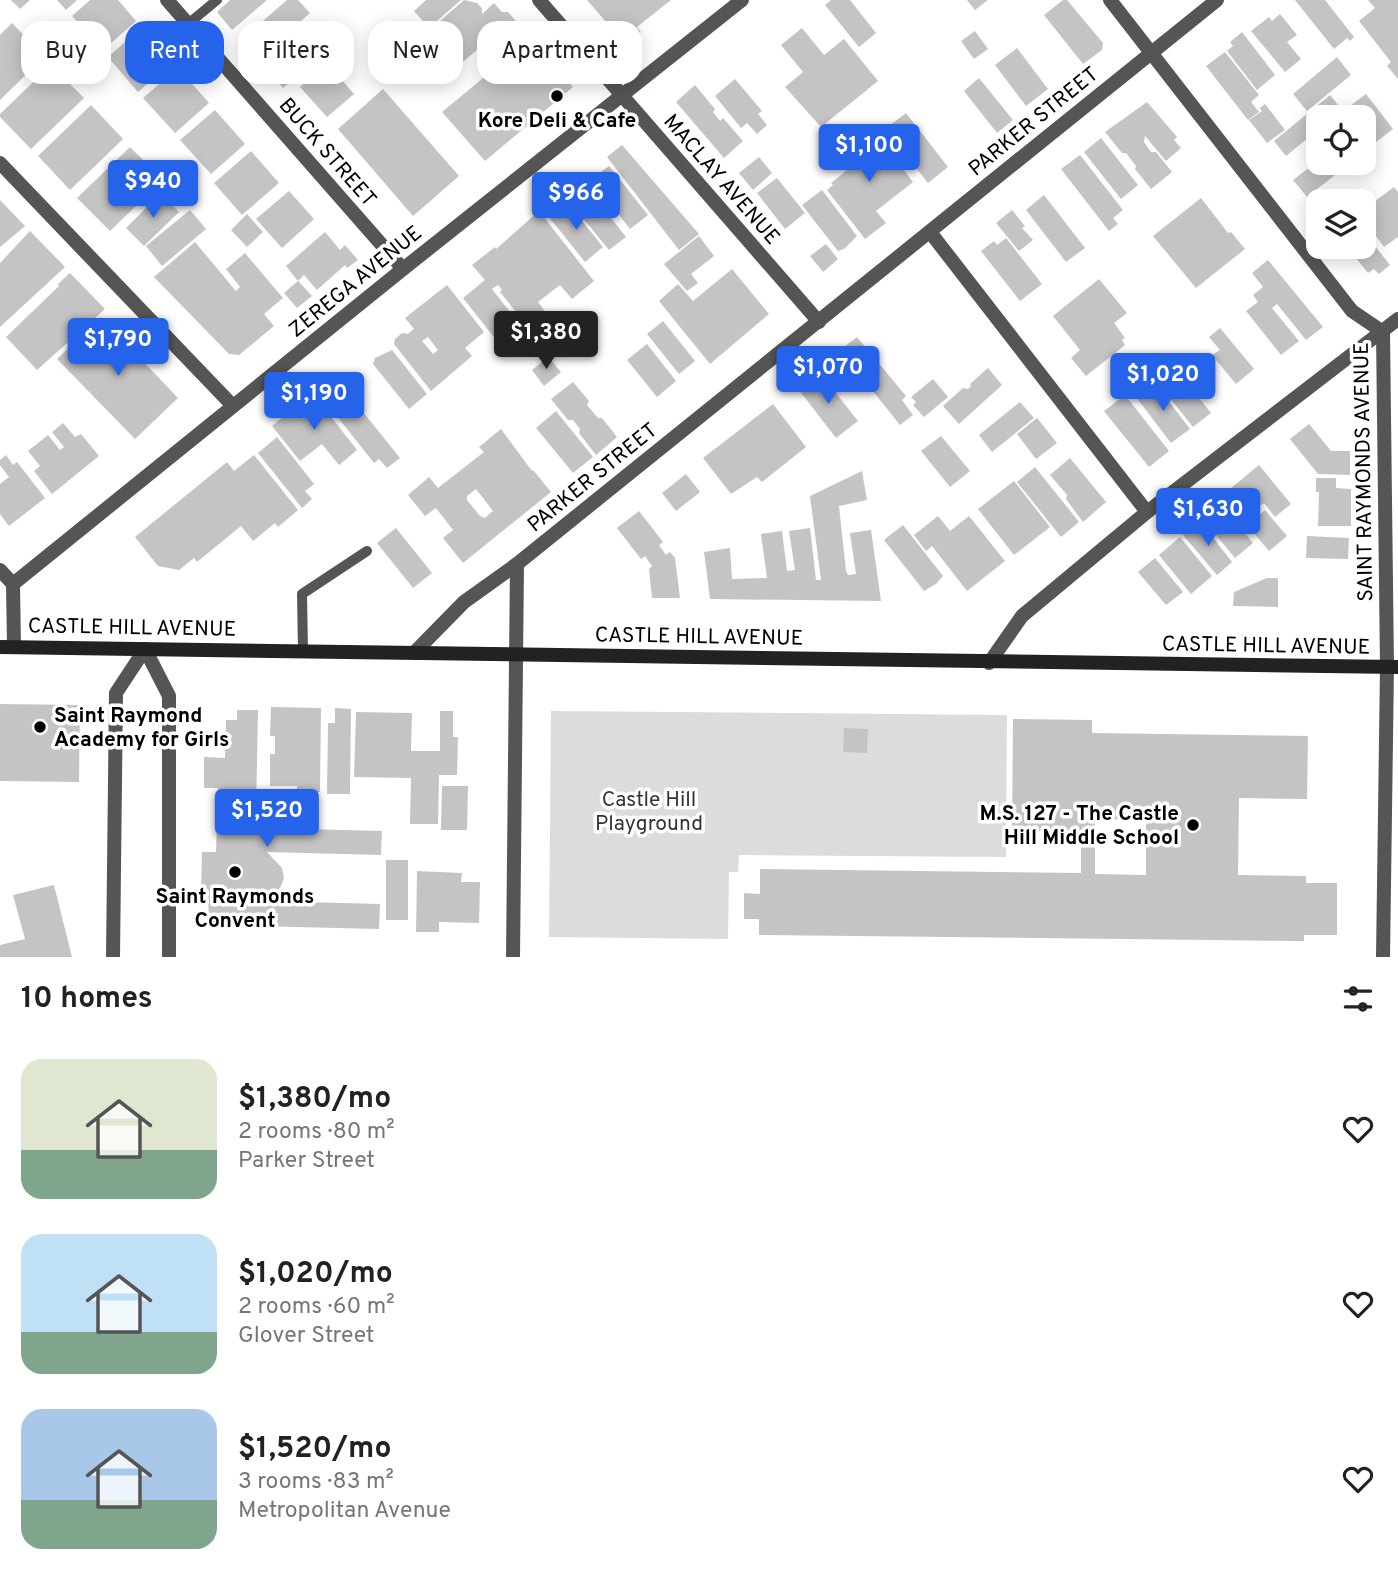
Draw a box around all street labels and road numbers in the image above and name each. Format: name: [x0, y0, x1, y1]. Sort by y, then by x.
street label: PARKER STREET: [963, 61, 1104, 183]
street label: BUCK STREET: [272, 93, 382, 213]
street label: MACLAY AVENUE: [657, 109, 785, 251]
street label: ZEREGA AVENUE: [284, 220, 428, 344]
street label: SAINT RAYMONDS AVENUE: [1349, 342, 1380, 602]
street label: PARKER STREET: [522, 417, 663, 539]
street label: CASTLE HILL AVENUE: [28, 613, 236, 644]
street label: CASTLE HILL AVENUE: [595, 622, 803, 653]
street label: CASTLE HILL AVENUE: [1162, 631, 1370, 662]

